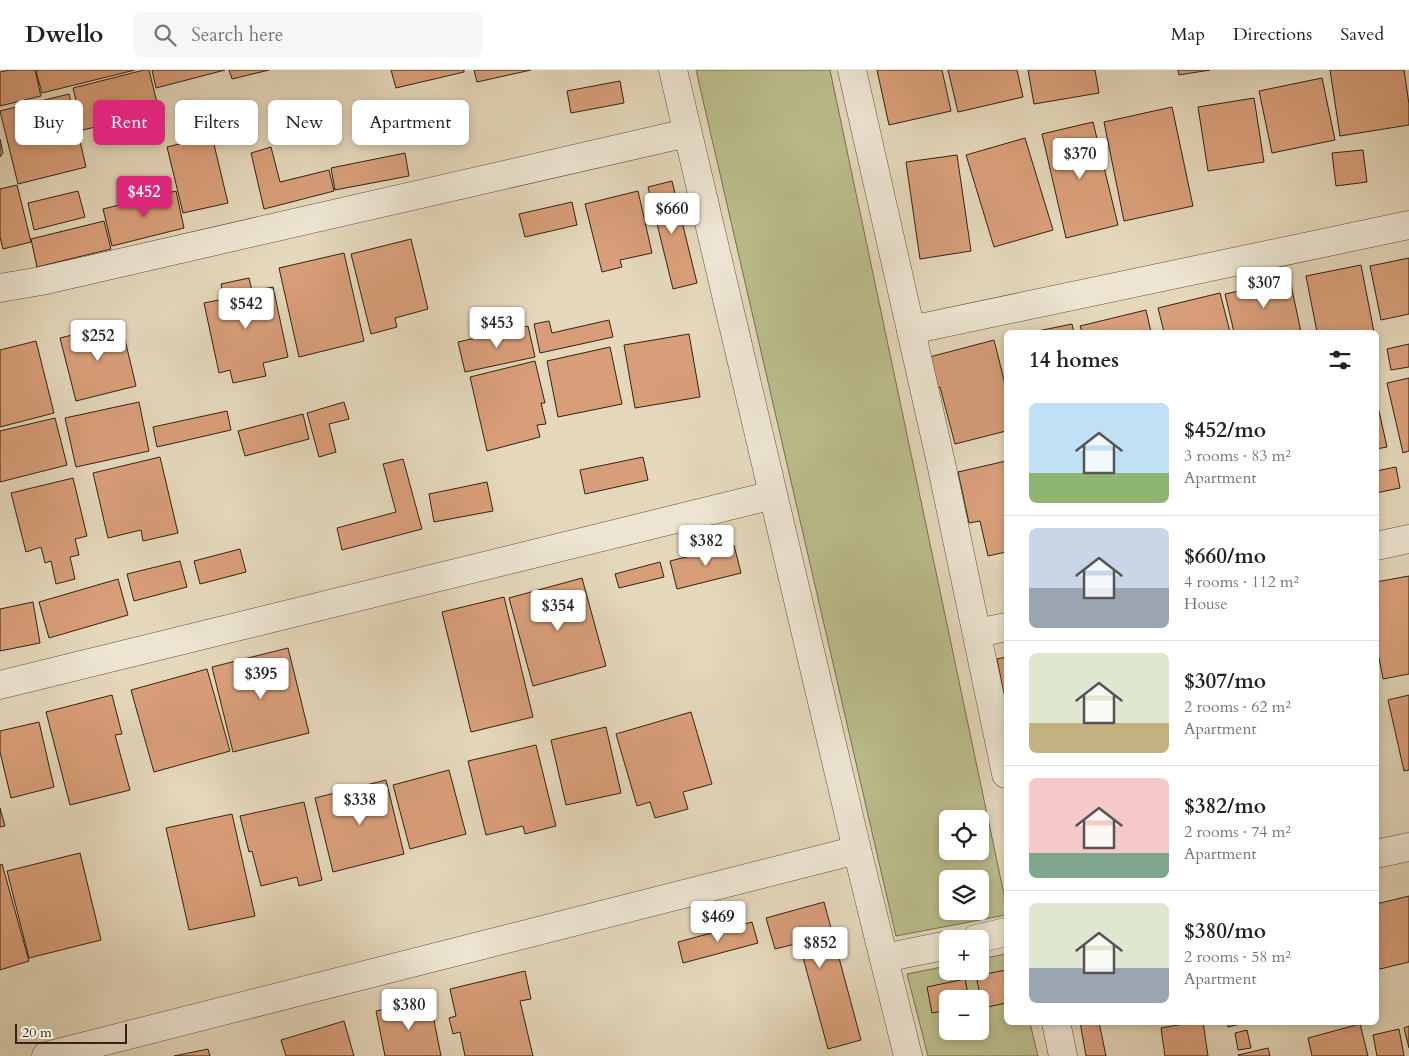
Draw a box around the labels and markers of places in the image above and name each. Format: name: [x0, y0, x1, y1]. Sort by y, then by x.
pin: $370: [1050, 138, 1110, 180]
pin: $452: [114, 176, 174, 218]
pin: $660: [642, 192, 702, 235]
pin: $307: [1234, 266, 1294, 309]
pin: $542: [216, 288, 276, 330]
pin: $453: [467, 306, 527, 349]
pin: $252: [68, 320, 128, 362]
pin: $382: [676, 524, 736, 567]
pin: $354: [528, 590, 588, 632]
pin: $395: [231, 658, 291, 700]
pin: $338: [330, 784, 390, 826]
pin: $469: [688, 900, 748, 943]
pin: $852: [790, 926, 850, 969]
pin: $380: [379, 988, 439, 1031]

